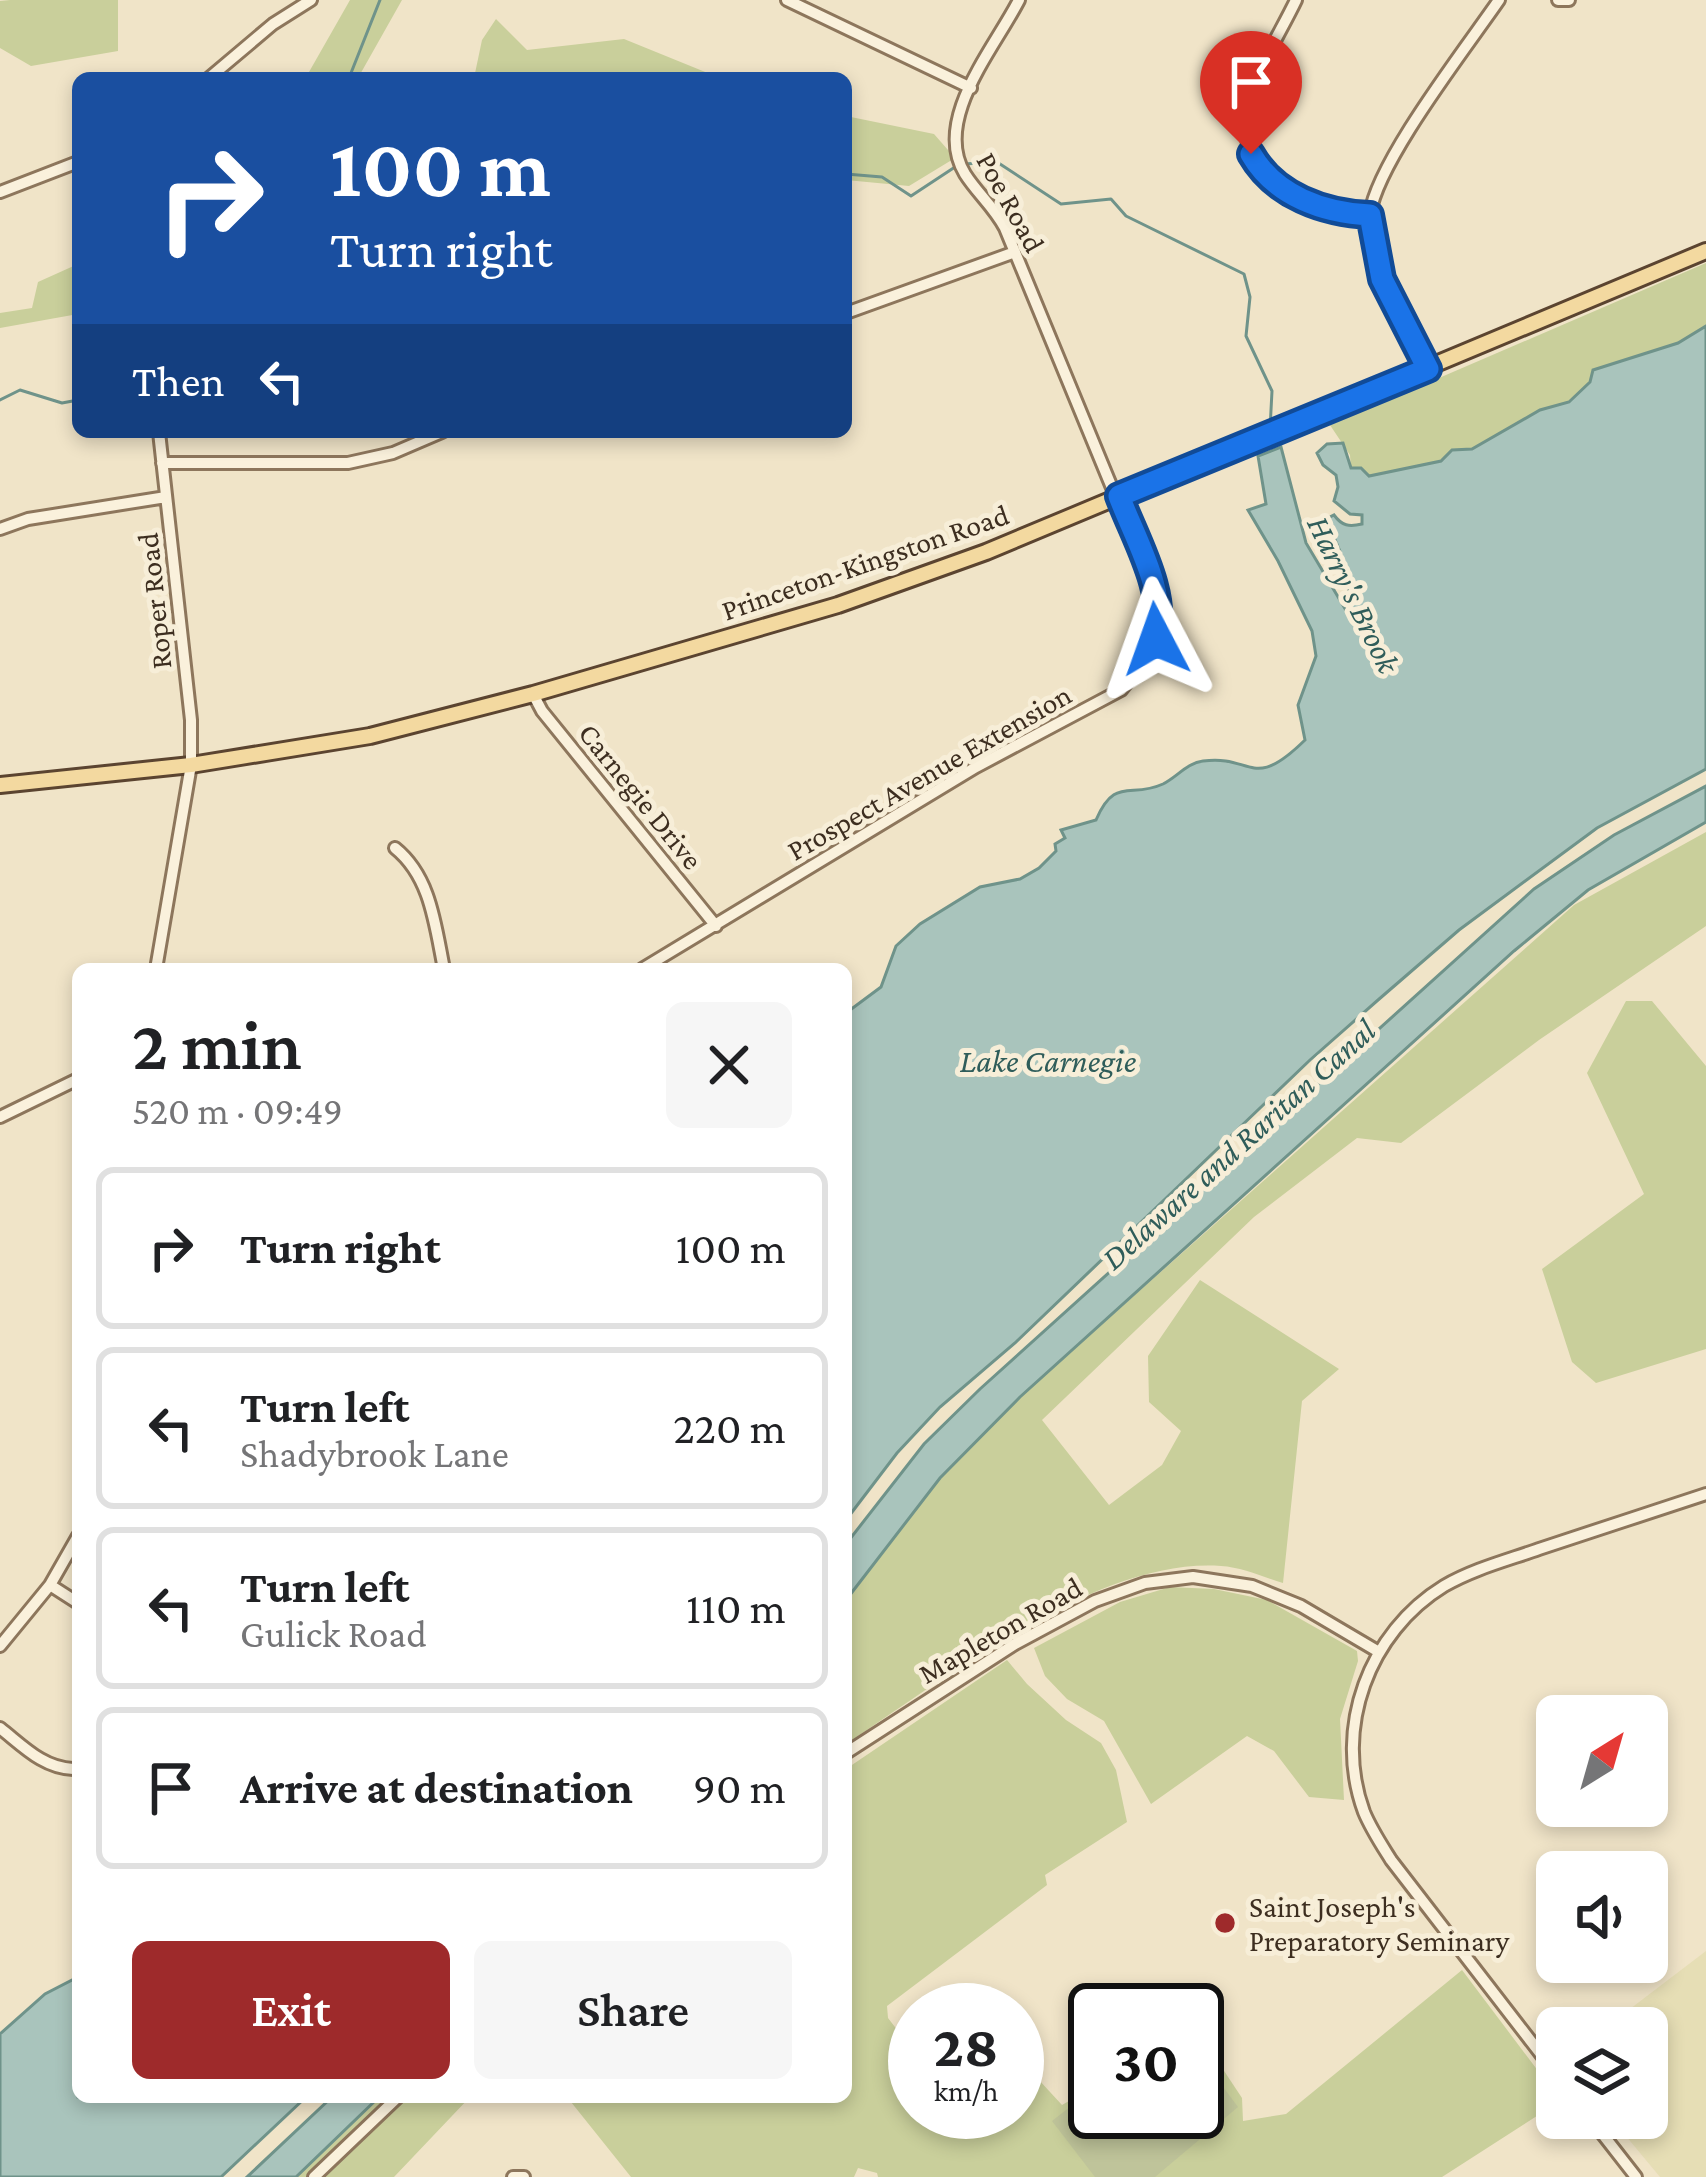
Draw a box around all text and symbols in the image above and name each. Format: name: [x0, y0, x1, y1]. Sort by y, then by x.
pin: [1200, 31, 1302, 154]
icon: arrive: [1218, 49, 1284, 115]
icon: right: [132, 120, 288, 276]
text: 100 m: [330, 121, 551, 214]
street label: Poe Road: [970, 146, 1052, 258]
text: Turn right: [330, 219, 552, 279]
icon: left: [249, 348, 315, 414]
text: Then: [132, 356, 225, 406]
street label: Princeton-Kingston Road: [717, 497, 1013, 628]
water label: Harry's Brook: [1300, 509, 1409, 680]
street label: Roper Road: [130, 531, 179, 671]
position arrow: [1093, 576, 1219, 702]
street label: Prospect Avenue Extension: [781, 677, 1077, 868]
street label: Carnegie Drive: [571, 717, 710, 876]
button: close: [666, 1002, 792, 1128]
text: 2 min: [132, 1004, 302, 1084]
water label: Delaware and Raritan Canal: [1094, 1011, 1383, 1277]
water label: Lake Carnegie: [960, 1042, 1137, 1079]
text: 520 m · 09:49: [132, 1089, 343, 1132]
icon: right: [138, 1215, 204, 1281]
text: Turn right: [240, 1223, 441, 1273]
text: 100 m: [676, 1223, 786, 1273]
text: Turn left: [240, 1382, 409, 1432]
icon: left: [138, 1395, 204, 1461]
text: 220 m: [673, 1403, 786, 1453]
text: Shadybrook Lane: [240, 1432, 509, 1475]
text: Turn left: [240, 1562, 409, 1612]
street label: Mapleton Road: [913, 1570, 1088, 1691]
icon: left: [138, 1575, 204, 1641]
text: 110 m: [686, 1583, 786, 1633]
text: Gulick Road: [240, 1612, 427, 1655]
north arrow: [1536, 1695, 1668, 1827]
map controls: [1536, 1695, 1668, 2139]
icon: arrive: [138, 1755, 204, 1821]
text: Arrive at destination: [240, 1763, 633, 1813]
text: 90 m: [693, 1763, 786, 1813]
button: sound: [1536, 1851, 1668, 1983]
place label: Saint Joseph's Preparatory Seminary: [1249, 1890, 1510, 1958]
marker: Saint Joseph's Preparatory Seminary: [1212, 1910, 1238, 1936]
button: Exit: [132, 1941, 450, 2079]
button: Share: [474, 1941, 792, 2079]
speed limit sign: 30: [1068, 1983, 1224, 2139]
button: layers: [1536, 2007, 1668, 2139]
text: 28: [933, 2012, 999, 2079]
text: km/h: [934, 2074, 998, 2107]

